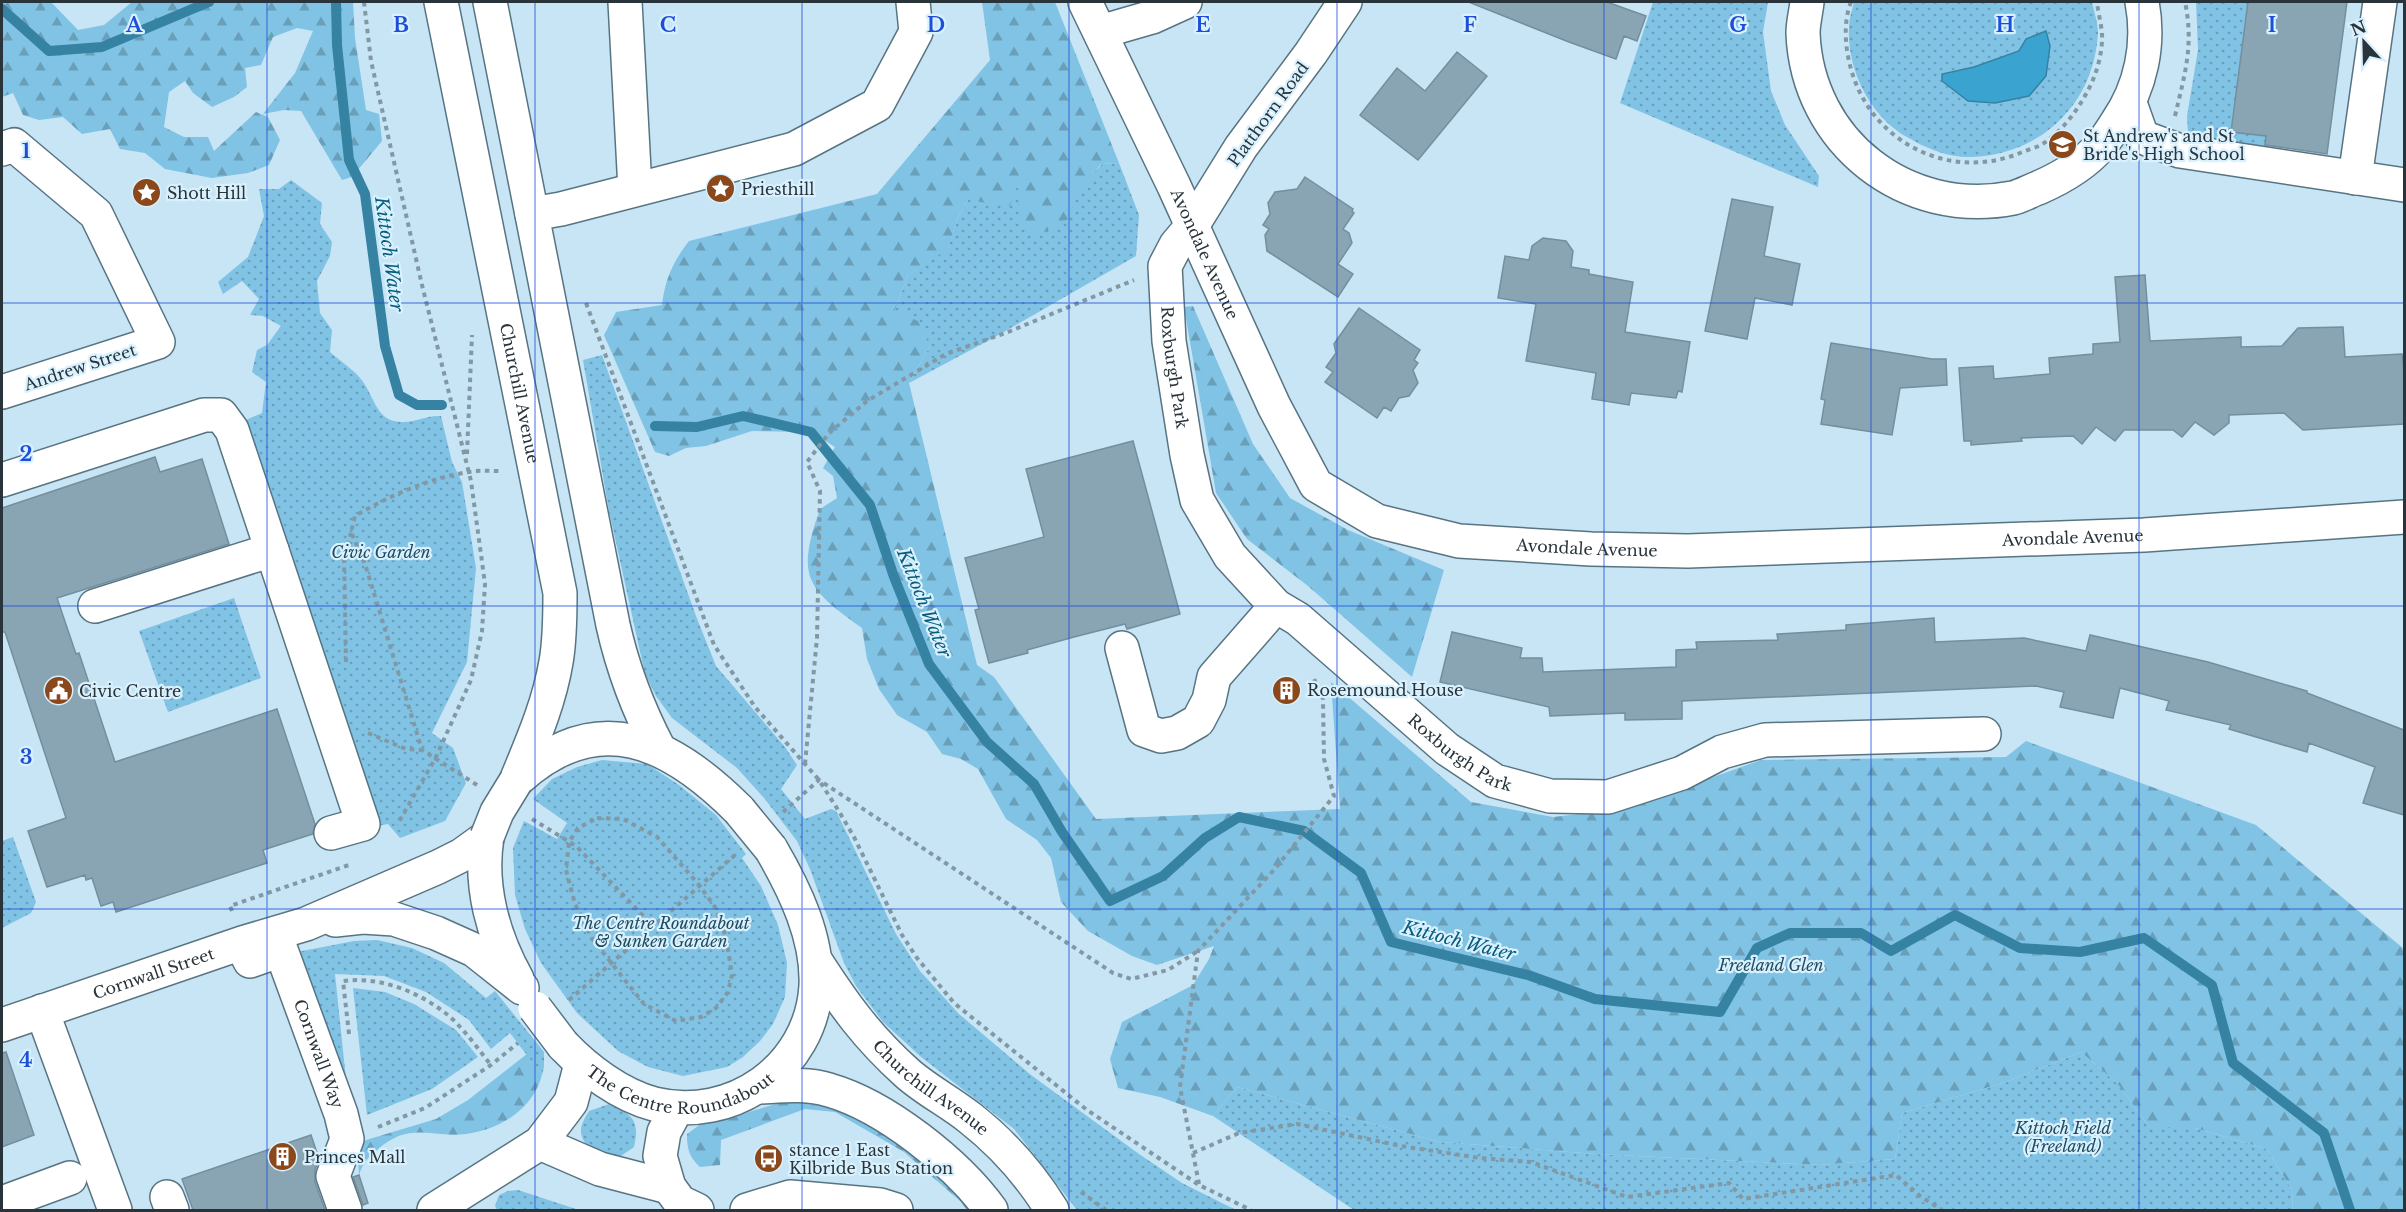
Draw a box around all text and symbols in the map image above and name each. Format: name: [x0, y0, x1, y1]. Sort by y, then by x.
north arrow: [2334, 12, 2394, 72]
text: A: [125, 13, 143, 37]
text: B: [393, 13, 409, 37]
text: C: [660, 13, 676, 37]
text: D: [927, 13, 945, 37]
text: E: [1195, 13, 1211, 37]
text: F: [1463, 13, 1477, 37]
text: G: [1729, 13, 1747, 37]
text: H: [1996, 13, 2015, 37]
text: I: [2268, 13, 2276, 37]
text: N: [2348, 16, 2369, 40]
street label: Platthorn Road: [1223, 58, 1313, 170]
place label: St Andrew's and St Bride's High School: [2083, 126, 2245, 164]
school or university icon: St Andrew's and St Bride's High School: [2046, 129, 2078, 161]
text: 1: [22, 139, 31, 163]
place icon: Priesthill: [704, 173, 736, 205]
place icon: Shott Hill: [130, 177, 162, 209]
place label: Priesthill: [741, 179, 814, 199]
place label: Shott Hill: [167, 183, 246, 203]
street label: Avondale Avenue: [1166, 185, 1243, 322]
water label: Kittoch Water: [370, 194, 408, 314]
street label: Roxburgh Park: [1157, 306, 1193, 430]
street label: Churchill Avenue: [496, 321, 544, 465]
street label: Andrew Street: [21, 339, 138, 395]
text: 2: [19, 442, 33, 466]
street label: Avondale Avenue: [2001, 525, 2144, 550]
street label: Avondale Avenue: [1515, 534, 1658, 560]
park label: Civic Garden: [331, 542, 431, 562]
water label: Kittoch Water: [892, 544, 956, 661]
building icon: Rosemound House: [1270, 674, 1302, 706]
public building icon: Civic Centre: [42, 675, 74, 707]
place label: Rosemound House: [1307, 680, 1463, 700]
place label: Civic Centre: [79, 681, 181, 701]
street label: Roxburgh Park: [1404, 710, 1514, 795]
text: 3: [20, 745, 32, 769]
park label: The Centre Roundabout & Sunken Garden: [572, 913, 750, 951]
water label: Kittoch Water: [1399, 916, 1518, 966]
street label: Cornwall Street: [90, 943, 217, 1003]
park label: Freeland Glen: [1717, 955, 1824, 975]
street label: Cornwall Way: [290, 996, 348, 1112]
street label: Churchill Avenue: [869, 1036, 993, 1139]
text: 4: [19, 1048, 33, 1072]
street label: The Centre Roundabout: [579, 1055, 779, 1081]
text: The Centre Roundabout: [583, 1061, 778, 1118]
park label: Kittoch Field (Freeland): [2014, 1118, 2112, 1156]
place label: stance 1 East Kilbride Bus Station: [789, 1140, 953, 1178]
building icon: Princes Mall: [267, 1141, 299, 1173]
bus stop icon: stance 1 East Kilbride Bus Station: [752, 1143, 784, 1175]
place label: Princes Mall: [304, 1147, 405, 1167]

